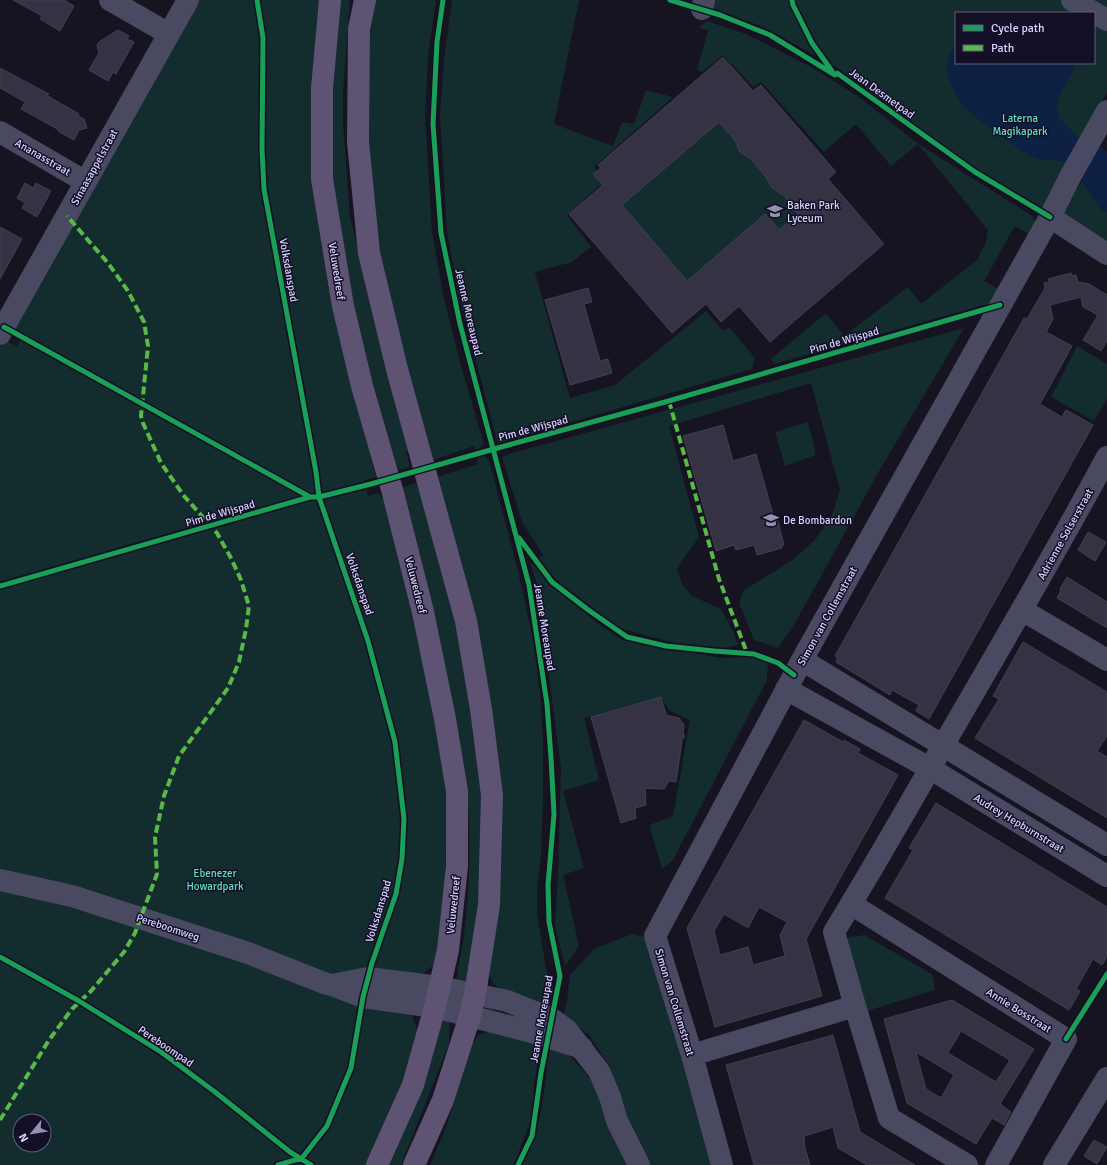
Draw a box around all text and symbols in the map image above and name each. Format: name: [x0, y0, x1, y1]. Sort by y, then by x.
legend: [955, 12, 1095, 64]
text: Cycle path: [991, 21, 1044, 36]
text: Path: [991, 41, 1014, 56]
street label: Jean Desmetpad: [847, 65, 917, 121]
park label: Laterna Magikapark: [992, 112, 1048, 138]
street label: Sinaasappelstraat: [68, 127, 121, 207]
street label: Ananasstraat: [13, 136, 73, 179]
place label: Baken Park Lyceum: [787, 199, 840, 225]
school or university icon: Baken Park Lyceum: [766, 202, 784, 220]
street label: Volksdanspad: [277, 237, 301, 303]
street label: Veluwedreef: [326, 241, 348, 302]
street label: Jeanne Moreaupad: [452, 267, 485, 357]
street label: Pim de Wijspad: [808, 324, 880, 357]
street label: Pim de Wijspad: [497, 413, 570, 444]
street label: Adrienne Solserstraat: [1035, 486, 1096, 582]
street label: Pim de Wijspad: [184, 497, 256, 530]
school or university icon: De Bombardon: [762, 511, 780, 529]
place label: De Bombardon: [783, 514, 852, 527]
street label: Volksdanspad: [343, 552, 376, 617]
street label: Veluwedreef: [402, 555, 429, 616]
street label: Simon van Collemstraat: [795, 564, 860, 668]
street label: Jeanne Moreaupad: [531, 582, 558, 672]
street label: Audrey Hepburnstraat: [971, 791, 1067, 856]
park label: Ebenezer Howardpark: [186, 867, 244, 893]
street label: Veluwedreef: [444, 874, 463, 935]
street label: Volksdanspad: [363, 878, 394, 944]
street label: Pereboomweg: [135, 911, 201, 944]
street label: Simon van Collemstraat: [652, 947, 697, 1057]
street label: Jeanne Moreaupad: [527, 974, 556, 1064]
street label: Annie Bosstraat: [984, 985, 1054, 1036]
street label: Pereboompad: [136, 1023, 196, 1070]
north arrow: [12, 1113, 52, 1153]
text: N: [16, 1131, 31, 1144]

